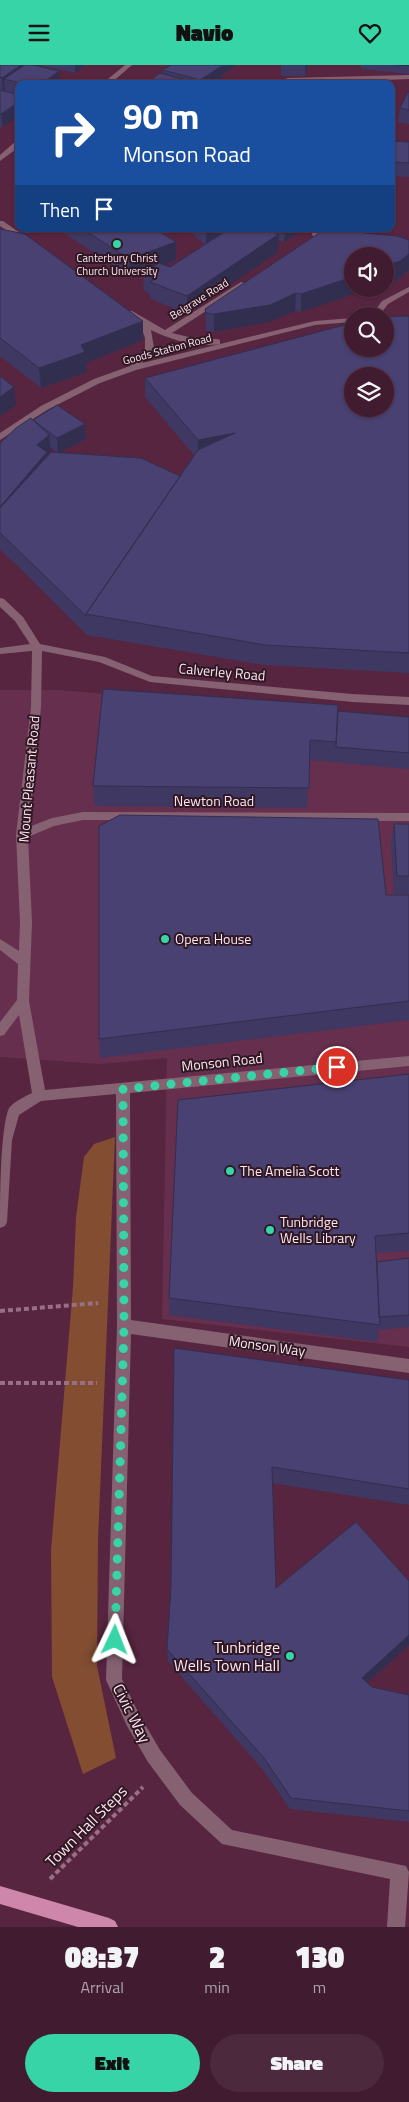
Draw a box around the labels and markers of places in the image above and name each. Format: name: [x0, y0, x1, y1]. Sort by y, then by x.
marker: Canterbury Christ Church University: [111, 238, 123, 250]
place label: Canterbury Christ Church University: [76, 250, 158, 279]
place label: Opera House: [175, 928, 251, 949]
marker: Opera House: [159, 933, 171, 945]
pin: [316, 1046, 358, 1088]
place label: The Amelia Scott: [240, 1160, 339, 1181]
marker: The Amelia Scott: [224, 1165, 236, 1177]
place label: Tunbridge Wells Library: [280, 1211, 356, 1248]
marker: Tunbridge Wells Library: [264, 1224, 276, 1236]
place label: Tunbridge Wells Town Hall: [174, 1635, 280, 1677]
marker: Tunbridge Wells Town Hall: [284, 1650, 296, 1662]

